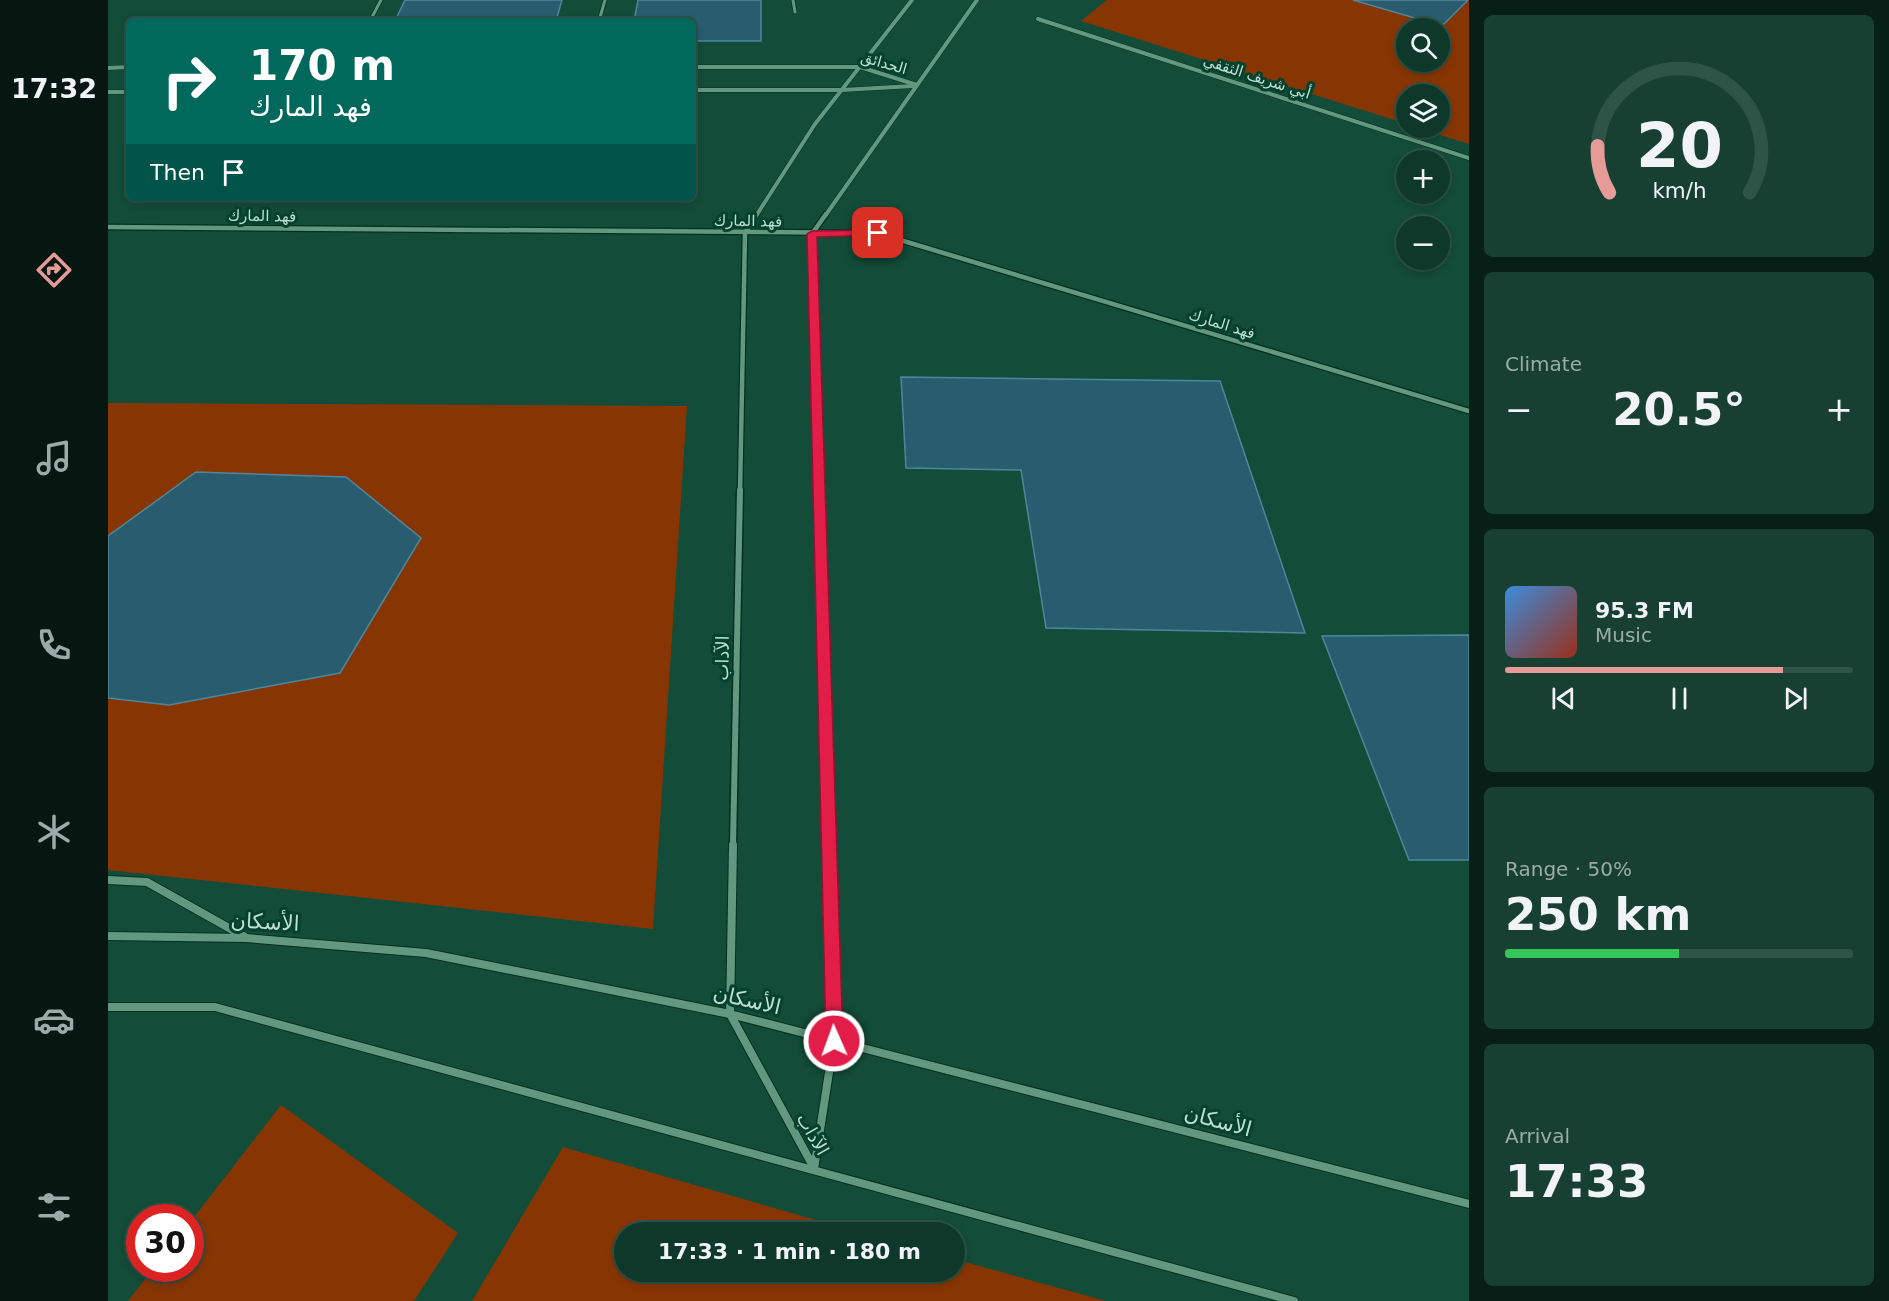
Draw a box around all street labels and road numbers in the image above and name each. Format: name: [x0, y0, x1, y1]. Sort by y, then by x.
street label: الحدائق: [859, 48, 909, 78]
street label: أبي شريف الثقفي: [1201, 50, 1313, 104]
street label: فهد المارك: [228, 206, 296, 226]
street label: فهد المارك: [714, 211, 782, 231]
street label: فهد المارك: [1187, 305, 1257, 343]
street label: الآداب: [711, 635, 733, 681]
street label: الأسكان: [230, 907, 300, 936]
street label: الأسكان: [711, 980, 783, 1019]
street label: الأسكان: [1182, 1100, 1255, 1141]
street label: الآداب: [793, 1109, 833, 1159]

